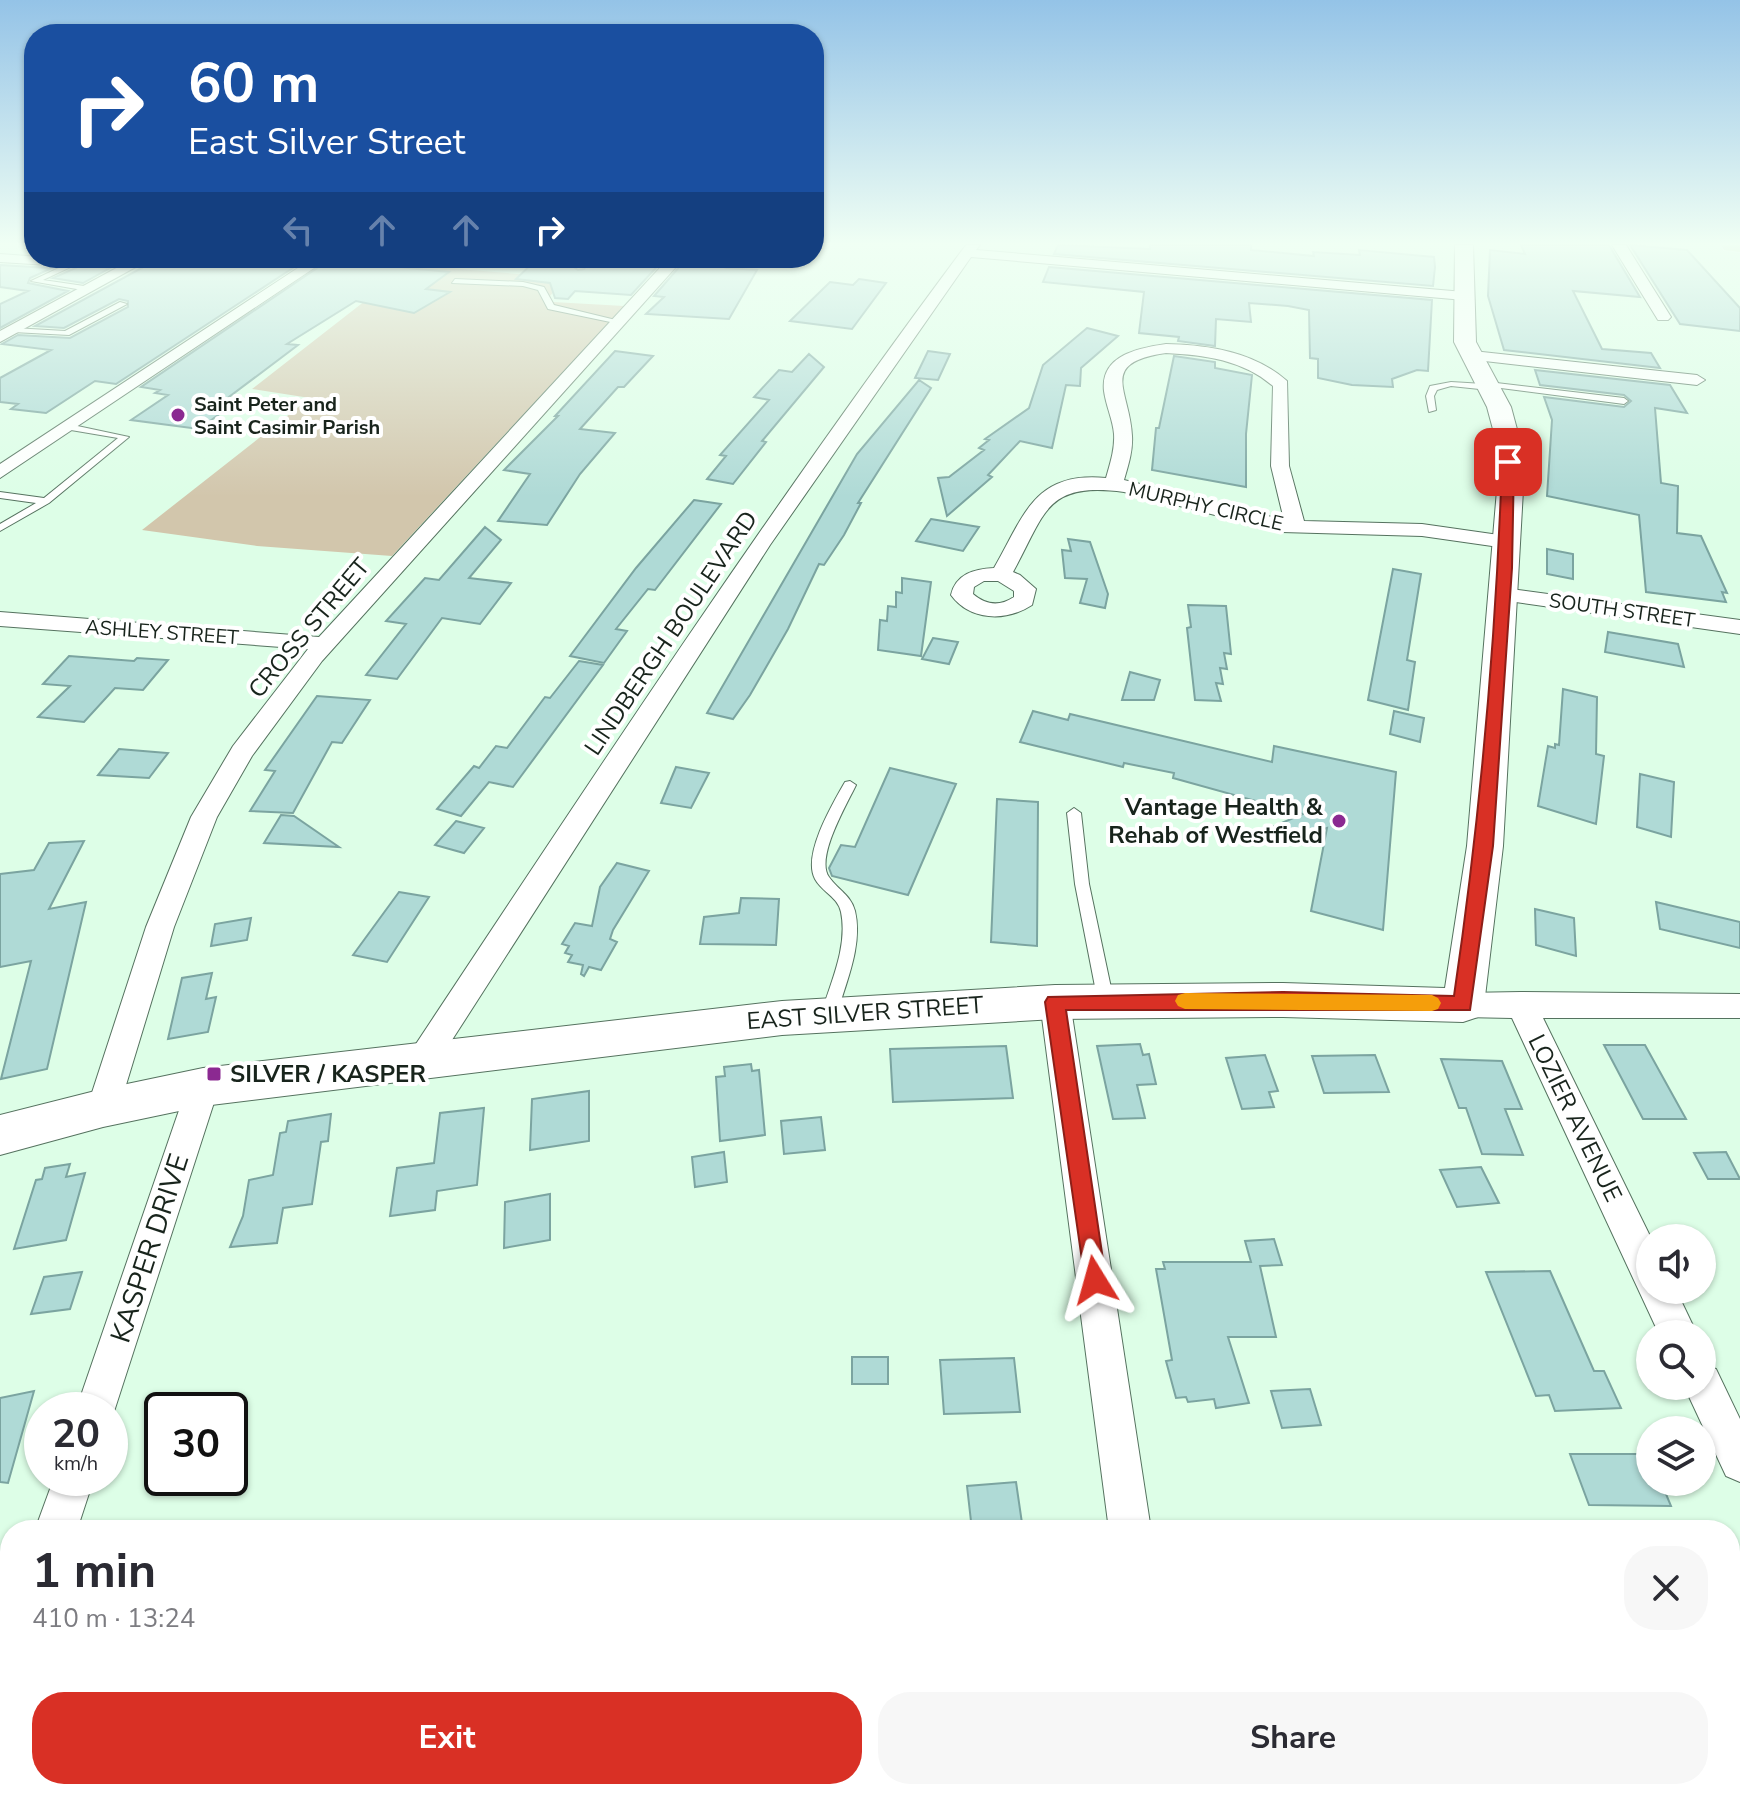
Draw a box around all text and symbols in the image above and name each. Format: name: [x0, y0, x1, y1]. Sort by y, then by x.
text: 60 m: [188, 45, 319, 122]
icon: right: [56, 56, 160, 160]
text: East Silver Street: [188, 118, 465, 167]
icon: left: [276, 208, 320, 252]
icon: ahead: [360, 208, 404, 252]
icon: ahead: [444, 208, 488, 252]
icon: right: [528, 208, 572, 252]
place label: Saint Peter and Saint Casimir Parish: [194, 391, 380, 441]
marker: Saint Peter and Saint Casimir Parish: [169, 406, 187, 424]
pin: [1474, 428, 1542, 496]
icon: arrive: [1486, 440, 1530, 484]
street label: MURPHY CIRCLE: [1126, 476, 1286, 537]
street label: LINDBERGH BOULEVARD: [577, 505, 765, 761]
street label: CROSS STREET: [241, 551, 377, 705]
street label: SOUTH STREET: [1547, 587, 1697, 634]
street label: ASHLEY STREET: [84, 614, 240, 651]
place label: Vantage Health & Rehab of Westfield: [1108, 791, 1324, 851]
marker: Vantage Health & Rehab of Westfield: [1330, 812, 1348, 830]
street label: EAST SILVER STREET: [745, 989, 985, 1037]
street label: LOZIER AVENUE: [1521, 1029, 1629, 1207]
place label: SILVER / KASPER: [230, 1058, 426, 1090]
marker: SILVER / KASPER: [205, 1065, 223, 1083]
street label: KASPER DRIVE: [102, 1149, 198, 1348]
map controls: [1636, 1224, 1716, 1496]
button: sound: [1636, 1224, 1716, 1304]
position arrow: [1053, 1238, 1137, 1322]
button: search: [1636, 1320, 1716, 1400]
speed limit sign: 30: [144, 1392, 248, 1496]
text: 20: [52, 1407, 100, 1461]
button: layers: [1636, 1416, 1716, 1496]
text: km/h: [54, 1450, 98, 1477]
text: 1 min: [32, 1538, 156, 1604]
button: close: [1624, 1546, 1708, 1630]
text: 410 m · 13:24: [32, 1601, 195, 1636]
button: Exit: [32, 1692, 862, 1784]
button: Share: [878, 1692, 1708, 1784]

